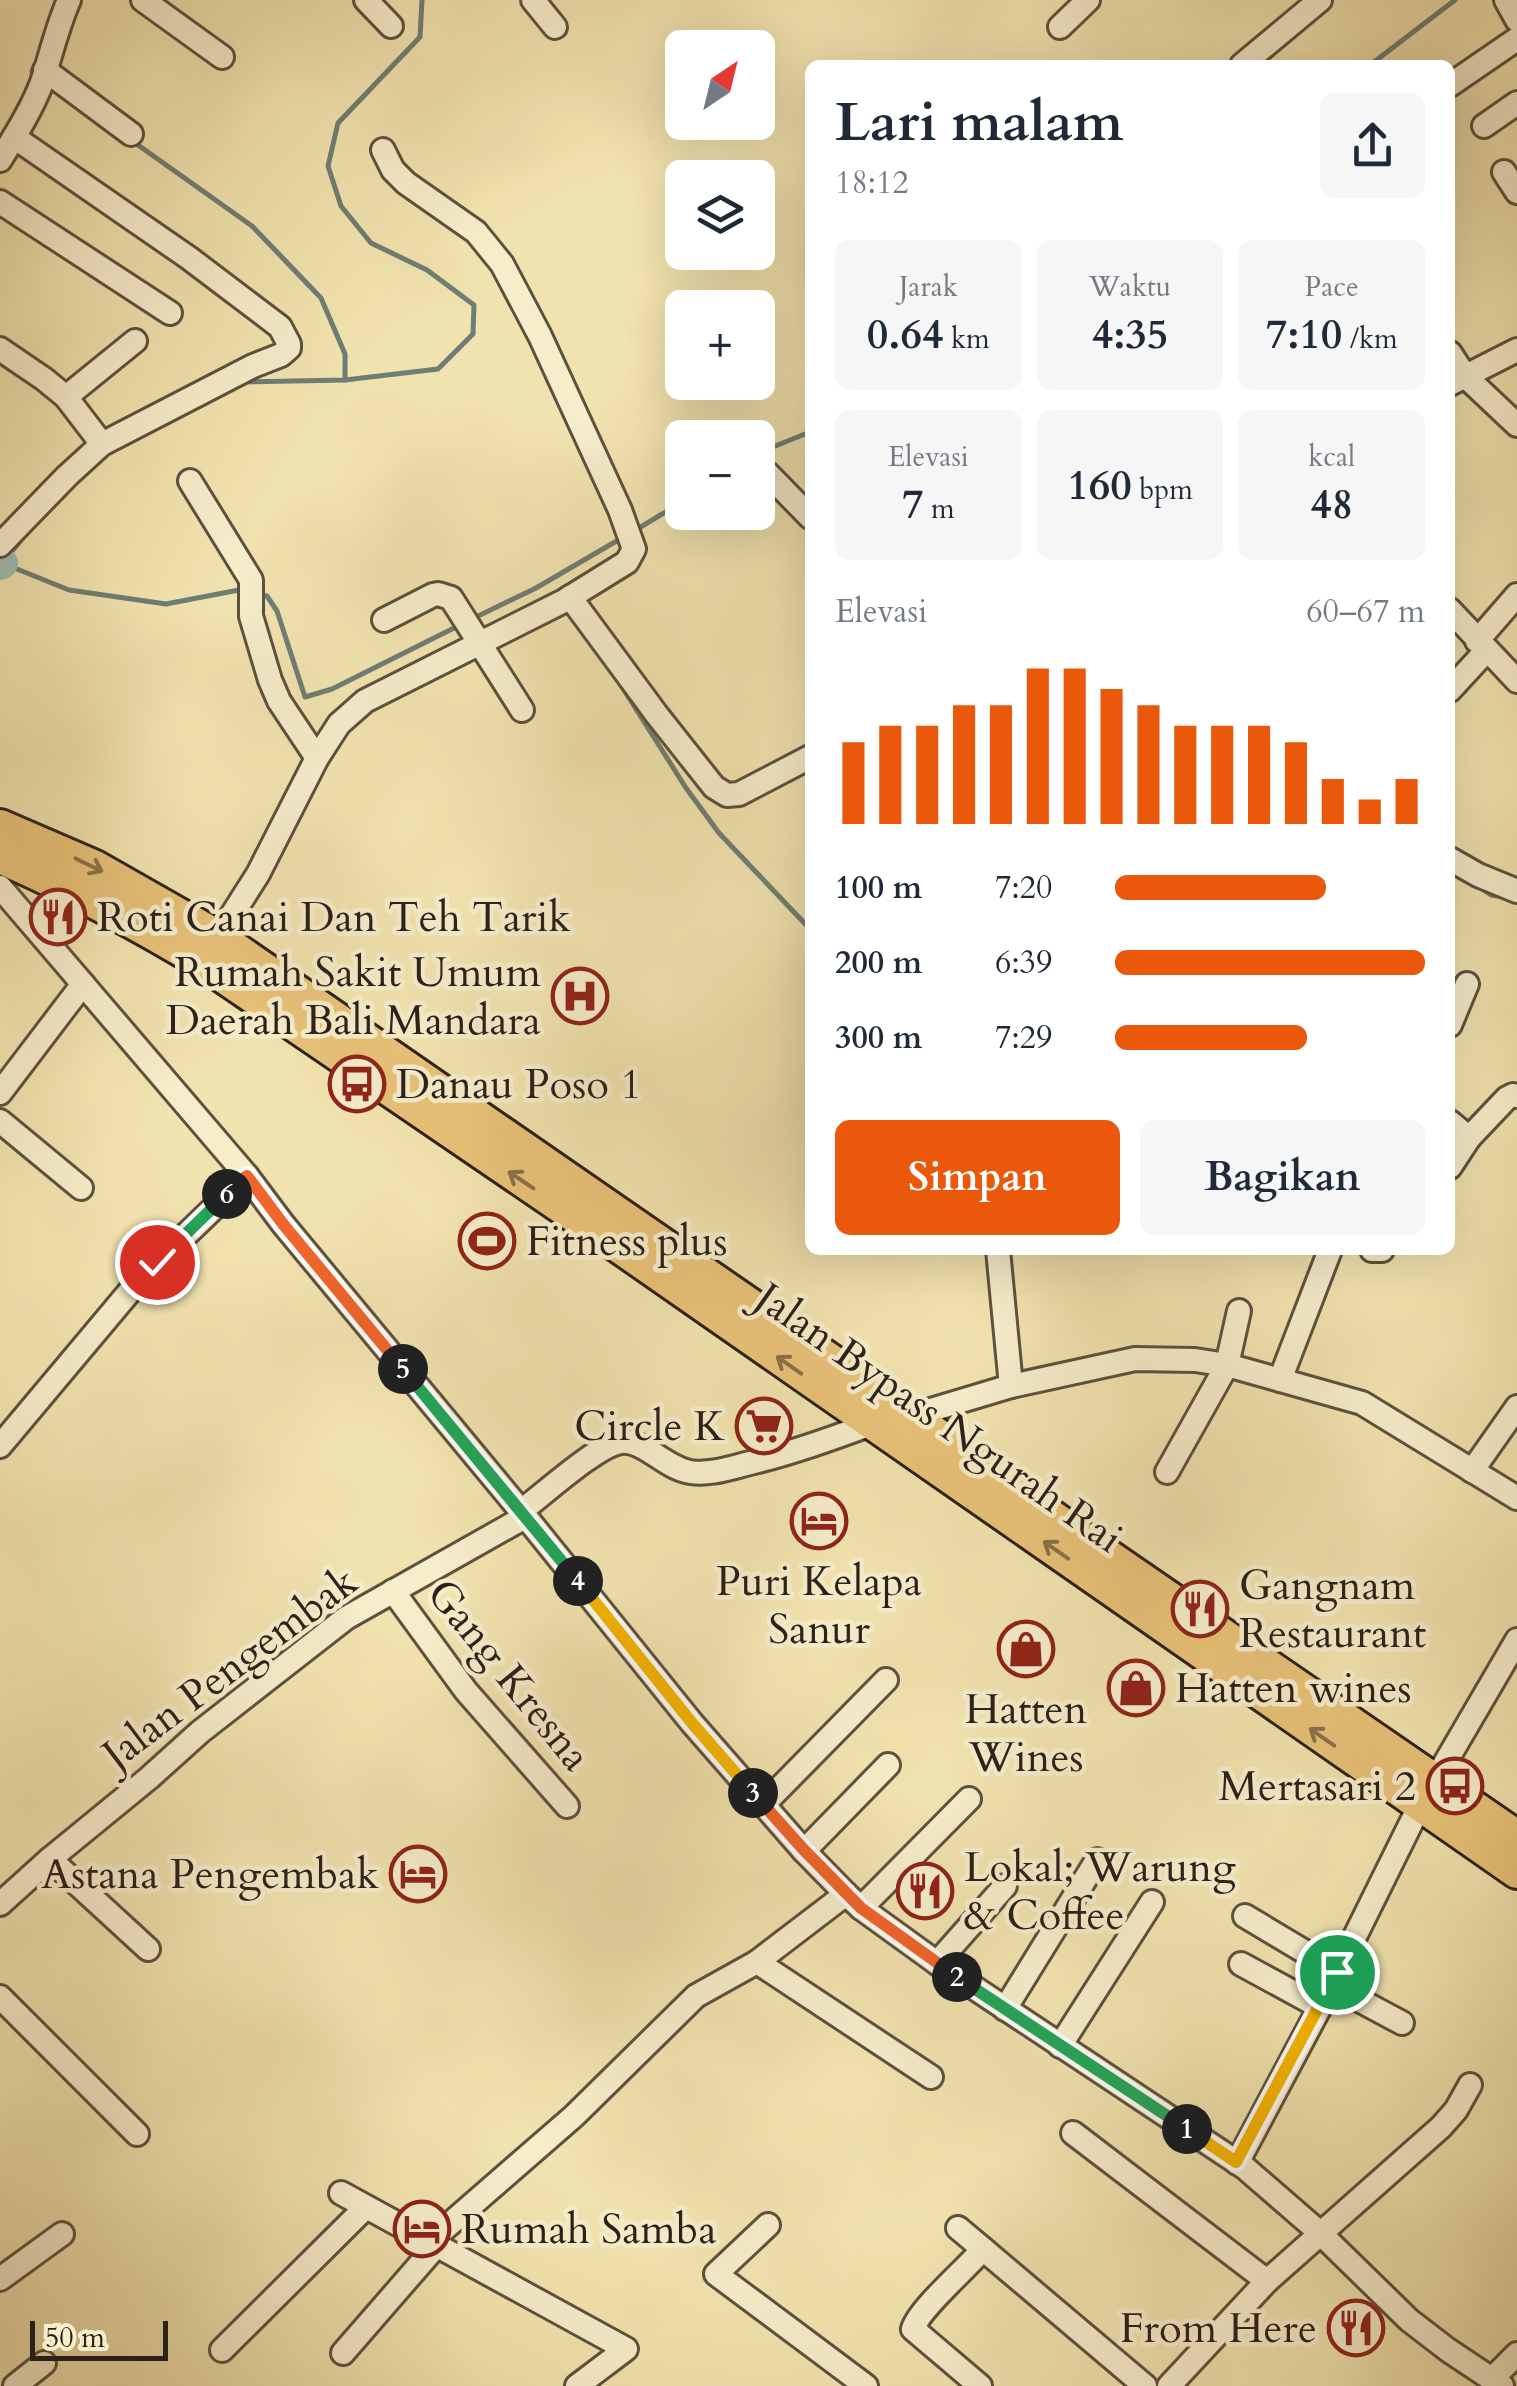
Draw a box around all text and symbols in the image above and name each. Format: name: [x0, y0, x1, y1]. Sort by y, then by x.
north arrow: [665, 30, 775, 140]
map controls: [665, 30, 775, 530]
text: Lari malam: [835, 86, 1123, 160]
button: share: [1320, 93, 1425, 198]
button: layers: [665, 160, 775, 270]
text: 18:12: [835, 161, 909, 205]
text: Jarak: [899, 268, 958, 306]
text: Waktu: [1089, 268, 1171, 306]
text: Pace: [1305, 268, 1359, 306]
button: +: [665, 290, 775, 400]
text: 0.64: [867, 306, 944, 363]
text: 4:35: [1092, 306, 1168, 363]
text: 7:10: [1266, 306, 1342, 363]
text: km: [944, 320, 990, 358]
text: /km: [1342, 320, 1398, 358]
button: −: [665, 420, 775, 530]
text: Elevasi: [888, 438, 969, 476]
text: kcal: [1308, 438, 1355, 476]
text: 160: [1067, 457, 1132, 514]
text: bpm: [1132, 471, 1193, 509]
text: 7: [902, 476, 923, 533]
text: 48: [1310, 476, 1353, 533]
text: m: [923, 490, 955, 528]
text: Elevasi: [835, 590, 927, 634]
text: 60–67 m: [1306, 590, 1425, 634]
one-way arrow: [74, 857, 104, 876]
text: 100 m: [835, 866, 922, 910]
text: 7:20: [995, 866, 1052, 910]
restaurant icon: Roti Canai Dan Teh Tarik: [28, 887, 88, 947]
place label: Roti Canai Dan Teh Tarik: [97, 889, 571, 946]
text: 200 m: [835, 941, 922, 985]
text: 6:39: [995, 941, 1052, 985]
place label: Rumah Sakit Umum Daerah Bali Mandara: [166, 944, 541, 1049]
hospital icon: Rumah Sakit Umum Daerah Bali Mandara: [550, 966, 610, 1026]
text: 300 m: [835, 1016, 922, 1060]
text: 7:29: [995, 1016, 1052, 1060]
bus stop icon: Danau Poso 1: [327, 1054, 387, 1114]
place label: Danau Poso 1: [396, 1056, 642, 1113]
button: Simpan: [835, 1120, 1120, 1235]
button: Bagikan: [1140, 1120, 1425, 1235]
pin: 6: [202, 1169, 252, 1219]
one-way arrow: [508, 1170, 536, 1191]
text: 6: [220, 1175, 234, 1213]
sports icon: Fitness plus: [457, 1211, 517, 1271]
place label: Fitness plus: [526, 1213, 727, 1270]
pin: [115, 1220, 200, 1305]
icon: check: [130, 1235, 185, 1290]
street label: Jalan Bypass Ngurah Rai: [739, 1266, 1134, 1566]
pin: 5: [378, 1344, 428, 1394]
text: 5: [396, 1350, 410, 1388]
one-way arrow: [775, 1355, 803, 1376]
supermarket icon: Circle K: [734, 1396, 794, 1456]
place label: Circle K: [574, 1398, 726, 1455]
hotel icon: Puri Kelapa Sanur: [789, 1491, 849, 1551]
one-way arrow: [1042, 1540, 1070, 1561]
street label: Jalan Pengembak: [86, 1553, 370, 1786]
place label: Puri Kelapa Sanur: [716, 1553, 922, 1658]
pin: 4: [553, 1556, 603, 1606]
place label: Gangnam Restaurant: [1239, 1557, 1426, 1662]
text: 4: [571, 1562, 585, 1600]
street label: Gang Kresna: [414, 1567, 604, 1783]
restaurant icon: Gangnam Restaurant: [1170, 1579, 1230, 1639]
shop icon: Hatten Wines: [996, 1619, 1056, 1679]
shop icon: Hatten wines: [1106, 1658, 1166, 1718]
place label: Hatten wines: [1175, 1660, 1412, 1717]
place label: Hatten Wines: [965, 1681, 1087, 1786]
one-way arrow: [1309, 1727, 1336, 1748]
bus stop icon: Mertasari 2: [1425, 1756, 1485, 1816]
place label: Mertasari 2: [1219, 1758, 1416, 1815]
pin: 3: [728, 1768, 778, 1818]
text: 3: [746, 1774, 760, 1812]
place label: Lokal; Warung & Coffee: [964, 1839, 1236, 1944]
hotel icon: Astana Pengembak: [388, 1844, 448, 1904]
place label: Astana Pengembak: [41, 1846, 380, 1903]
restaurant icon: Lokal; Warung & Coffee: [895, 1861, 955, 1921]
pin: [1295, 1930, 1380, 2015]
icon: arrive: [1310, 1945, 1365, 2000]
pin: 2: [932, 1952, 982, 2002]
text: 2: [950, 1958, 964, 1996]
pin: 1: [1162, 2104, 1212, 2154]
text: 1: [1180, 2110, 1194, 2148]
hotel icon: Rumah Samba: [392, 2199, 452, 2259]
place label: Rumah Samba: [461, 2201, 717, 2258]
restaurant icon: From Here: [1326, 2298, 1386, 2358]
place label: From Here: [1120, 2300, 1317, 2357]
scale bar: [30, 2316, 168, 2360]
text: 50 m: [45, 2319, 105, 2357]

